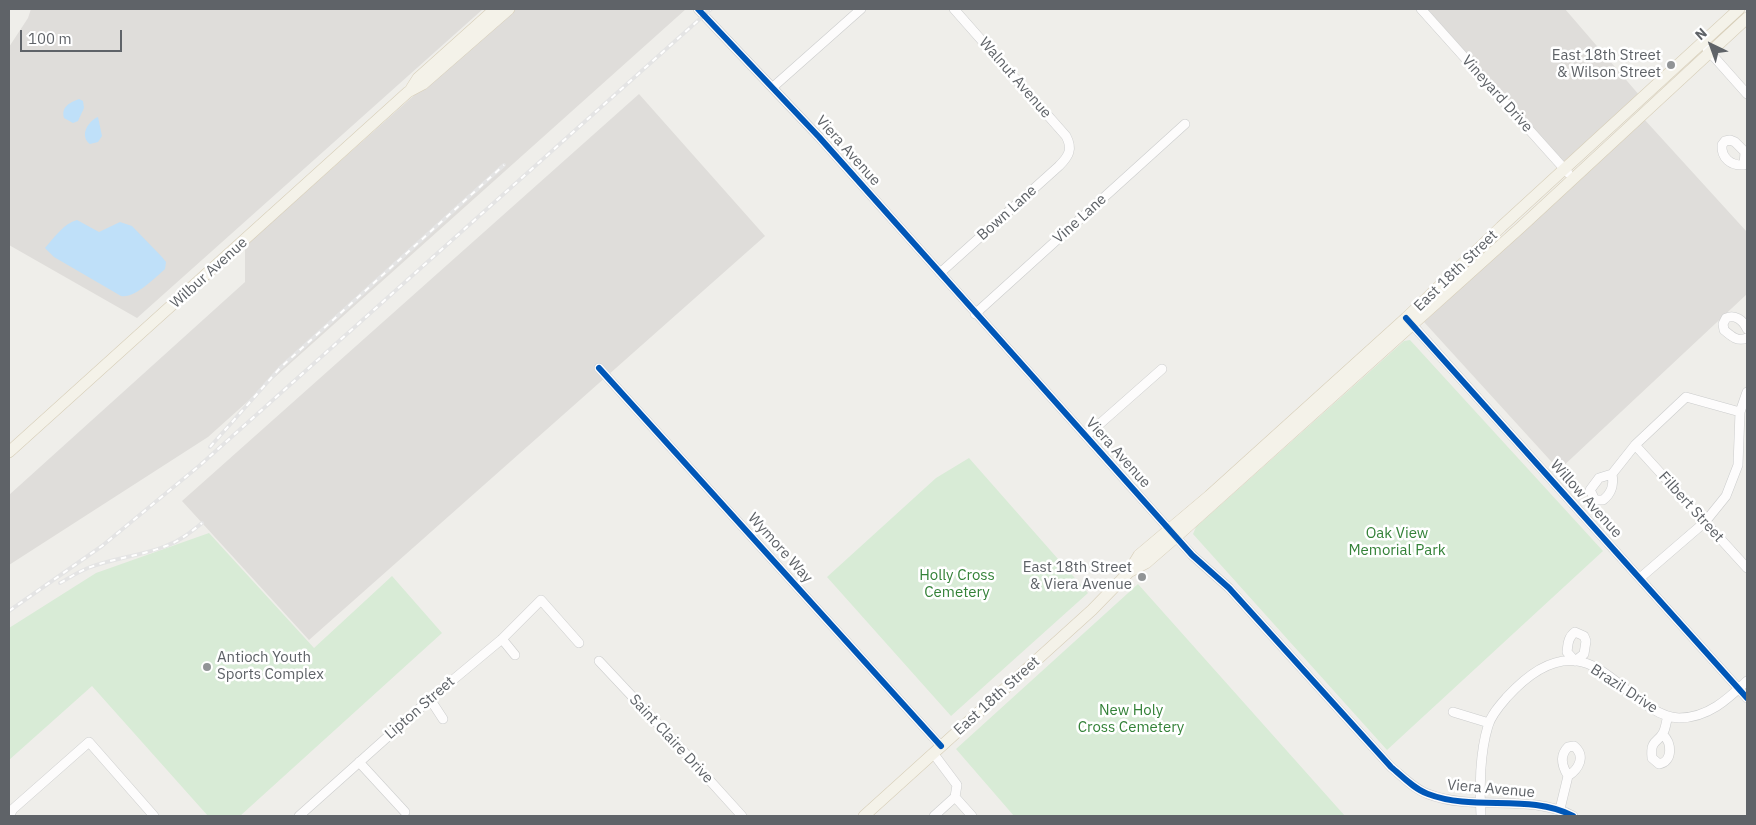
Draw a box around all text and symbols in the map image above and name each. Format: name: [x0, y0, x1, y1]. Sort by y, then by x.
scale bar: [22, 20, 125, 52]
north arrow: [1686, 20, 1736, 70]
text: N: [1691, 24, 1711, 44]
text: 100 m: [28, 29, 72, 48]
street label: Walnut Avenue: [975, 34, 1055, 122]
place label: East 18th Street & Wilson Street: [1552, 47, 1661, 82]
street label: Vineyard Drive: [1458, 52, 1536, 136]
marker: East 18th Street & Wilson Street: [1665, 59, 1677, 71]
street label: Viera Avenue: [812, 112, 884, 190]
street label: Bown Lane: [973, 182, 1041, 244]
street label: Vine Lane: [1050, 190, 1110, 248]
street label: East 18th Street: [1410, 227, 1502, 315]
street label: Wilbur Avenue: [167, 234, 251, 312]
street label: Viera Avenue: [1082, 414, 1154, 492]
street label: Willow Avenue: [1546, 456, 1626, 542]
street label: Filbert Street: [1655, 468, 1727, 546]
street label: Wymore Way: [744, 509, 816, 587]
park label: Oak View Memorial Park: [1348, 525, 1446, 560]
place label: East 18th Street & Viera Avenue: [1023, 559, 1132, 594]
park label: Holly Cross Cemetery: [919, 567, 995, 602]
marker: East 18th Street & Viera Avenue: [1136, 571, 1148, 583]
place label: Antioch Youth Sports Complex: [217, 649, 324, 684]
street label: East 18th Street: [950, 653, 1044, 739]
marker: Antioch Youth Sports Complex: [201, 661, 213, 673]
street label: Brazil Drive: [1587, 661, 1661, 717]
street label: Lipton Street: [381, 673, 459, 743]
street label: Saint Claire Drive: [625, 691, 717, 787]
park label: New Holy Cross Cemetery: [1078, 702, 1184, 737]
street label: Viera Avenue: [1446, 776, 1536, 802]

